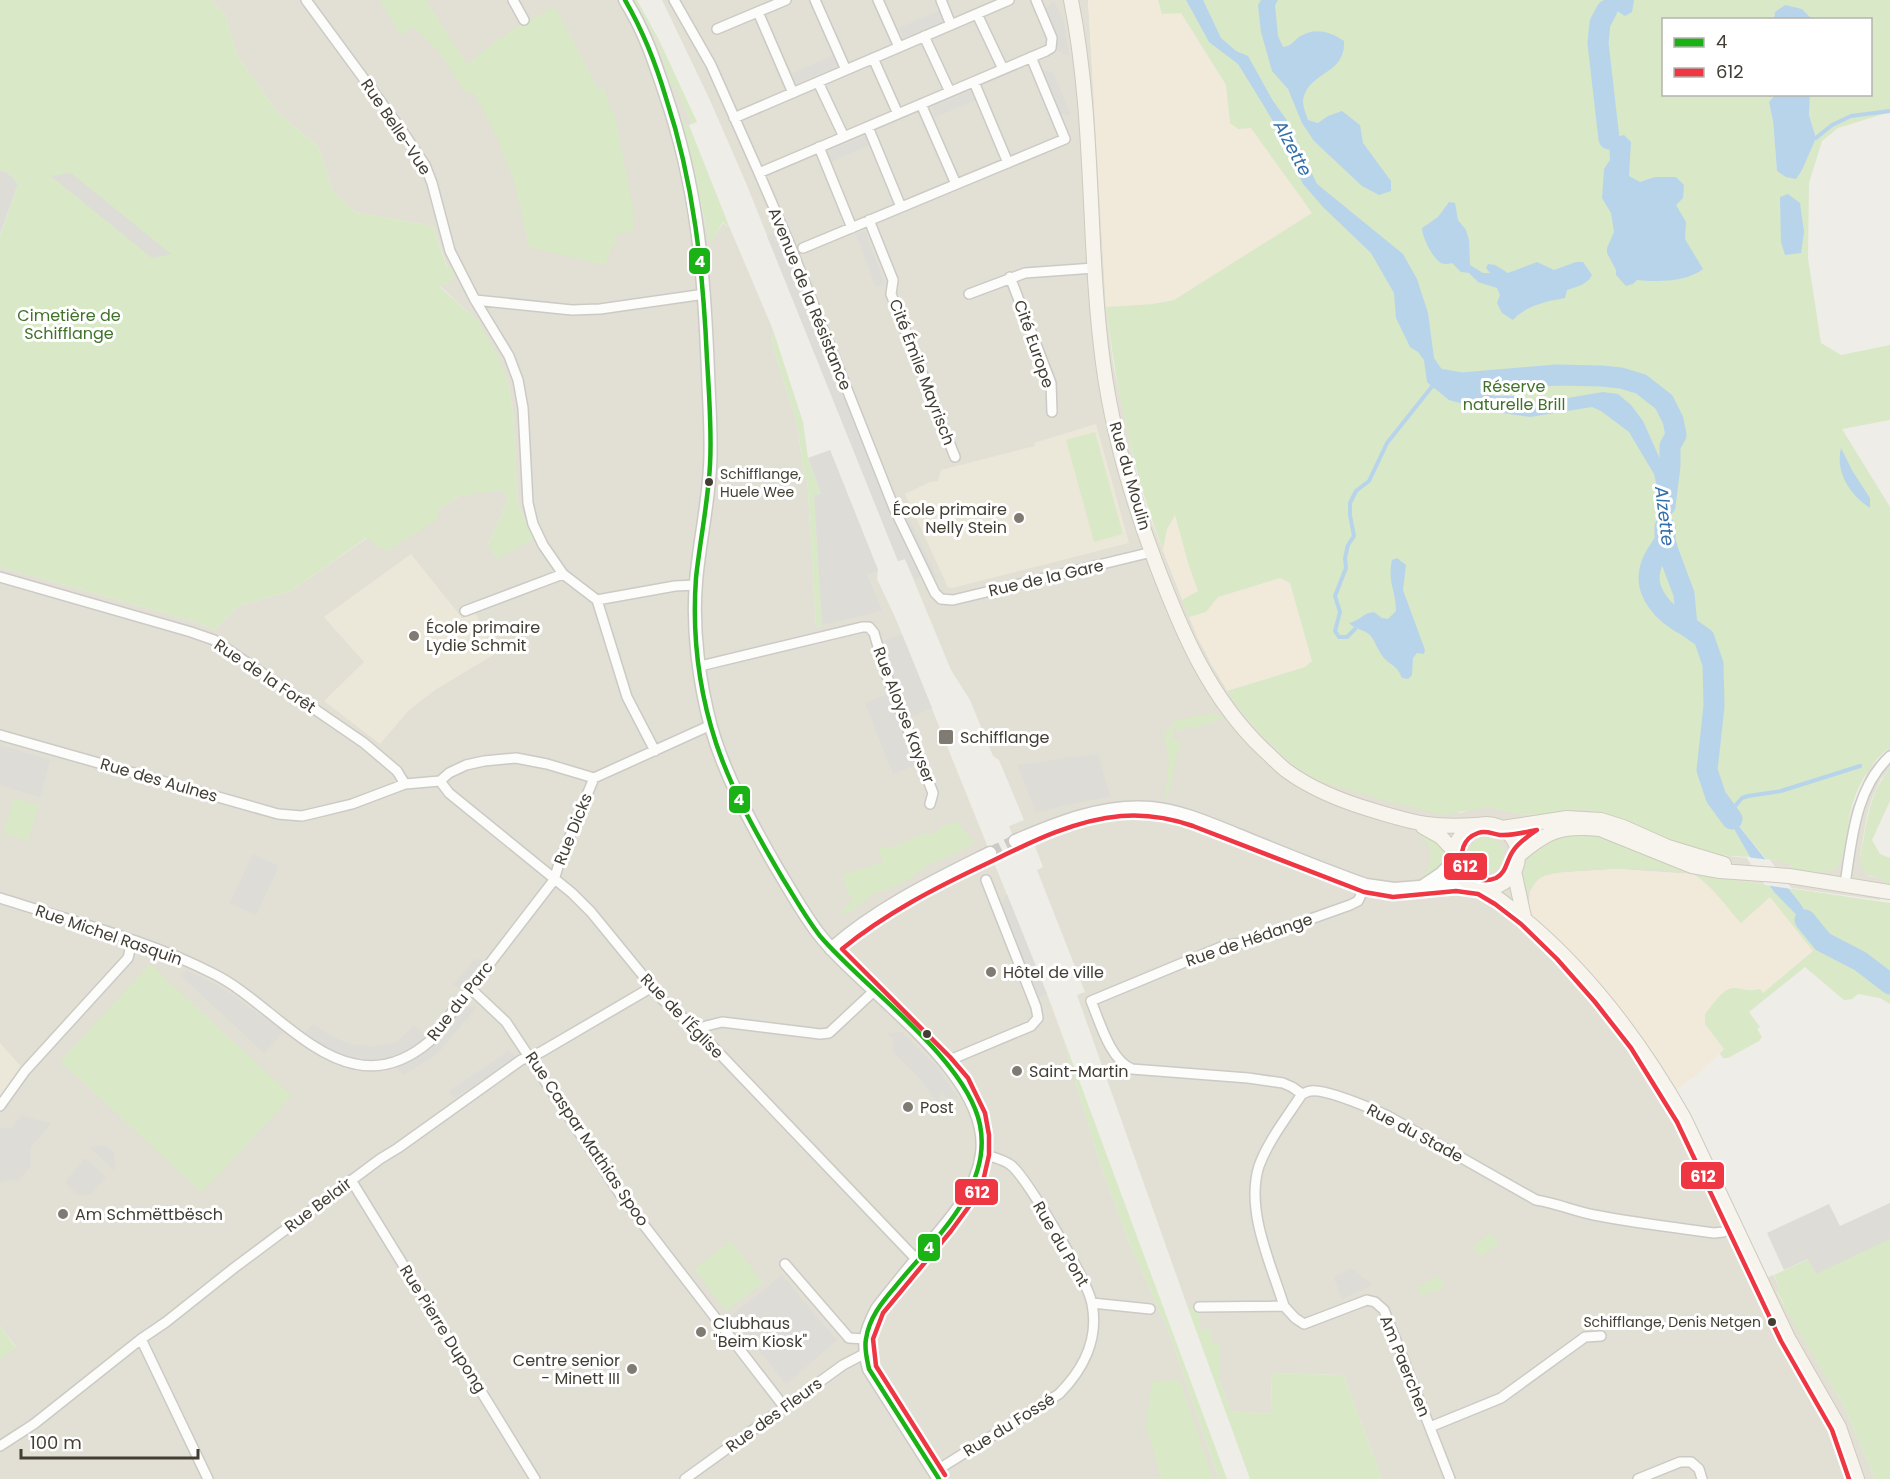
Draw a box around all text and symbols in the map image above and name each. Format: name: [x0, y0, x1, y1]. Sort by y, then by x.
legend: [1662, 18, 1872, 96]
text: 4: [1716, 29, 1727, 54]
text: 612: [1716, 59, 1744, 84]
street label: Rue Belle-Vue: [355, 74, 437, 180]
water label: Alzette: [1267, 115, 1318, 180]
street label: Avenue de la Résistance: [763, 204, 857, 394]
line badge: 4: [688, 247, 711, 275]
text: 4: [695, 250, 706, 273]
street label: Cité Émile Mayrisch: [884, 296, 960, 448]
street label: Cité Europe: [1008, 297, 1060, 391]
park label: Cimetière de Schifflange: [17, 304, 121, 345]
park label: Réserve naturelle Brill: [1463, 375, 1565, 416]
street label: Rue du Moulin: [1104, 419, 1156, 533]
place label: Schifflange, Huele Wee: [720, 464, 801, 502]
marker: Schifflange, Huele Wee: [703, 476, 715, 488]
water label: Alzette: [1649, 484, 1681, 547]
place label: École primaire Nelly Stein: [893, 498, 1007, 539]
marker: École primaire Nelly Stein: [1012, 511, 1026, 525]
street label: Rue de la Gare: [986, 554, 1106, 602]
place label: École primaire Lydie Schmit: [426, 616, 540, 657]
marker: École primaire Lydie Schmit: [407, 629, 421, 643]
street label: Rue de la Forêt: [210, 633, 321, 719]
street label: Rue Aloyse Kayser: [867, 644, 941, 787]
place label: Schifflange: [960, 726, 1050, 749]
marker: Schifflange: [937, 728, 955, 746]
street label: Rue des Aulnes: [98, 752, 220, 808]
line badge: 4: [728, 785, 751, 814]
text: 4: [734, 788, 745, 811]
street label: Rue Dicks: [548, 790, 598, 868]
line badge: 612: [1443, 852, 1488, 881]
text: 612: [1452, 855, 1478, 878]
street label: Rue Michel Rasquin: [32, 899, 186, 971]
street label: Rue de Hédange: [1182, 907, 1316, 972]
street label: Rue du Parc: [422, 956, 499, 1046]
place label: Hôtel de ville: [1003, 961, 1104, 984]
marker: Hôtel de ville: [984, 965, 998, 979]
street label: Rue de l'Église: [635, 968, 729, 1064]
unlabelled marker: [921, 1028, 933, 1040]
street label: Rue Caspar Mathias Spoo: [520, 1047, 654, 1231]
place label: Saint-Martin: [1029, 1060, 1129, 1083]
marker: Saint-Martin: [1010, 1064, 1024, 1078]
place label: Post: [920, 1096, 954, 1119]
street label: Rue du Stade: [1363, 1098, 1467, 1168]
marker: Post: [901, 1100, 915, 1114]
line badge: 612: [1680, 1161, 1725, 1190]
text: 612: [1690, 1165, 1716, 1188]
street label: Rue Belair: [280, 1172, 356, 1238]
line badge: 612: [954, 1178, 999, 1206]
text: 612: [964, 1181, 990, 1204]
street label: Rue du Pont: [1027, 1197, 1095, 1291]
place label: Am Schmëttbësch: [75, 1203, 223, 1226]
marker: Am Schmëttbësch: [56, 1207, 70, 1221]
line badge: 4: [917, 1233, 941, 1262]
text: 4: [924, 1236, 935, 1259]
street label: Rue Pierre Dupong: [394, 1261, 492, 1397]
place label: Clubhaus "Beim Kiosk": [713, 1312, 807, 1353]
street label: Am Paerchen: [1374, 1312, 1436, 1420]
place label: Schifflange, Denis Netgen: [1583, 1312, 1761, 1332]
marker: Schifflange, Denis Netgen: [1766, 1316, 1778, 1328]
marker: Clubhaus "Beim Kiosk": [694, 1325, 708, 1339]
place label: Centre senior - Minett III: [513, 1349, 620, 1390]
marker: Centre senior - Minett III: [625, 1362, 639, 1376]
street label: Rue des Fleurs: [721, 1372, 827, 1458]
street label: Rue du Fossé: [959, 1388, 1059, 1462]
scale bar: [21, 1422, 198, 1460]
text: 100 m: [30, 1430, 82, 1455]

